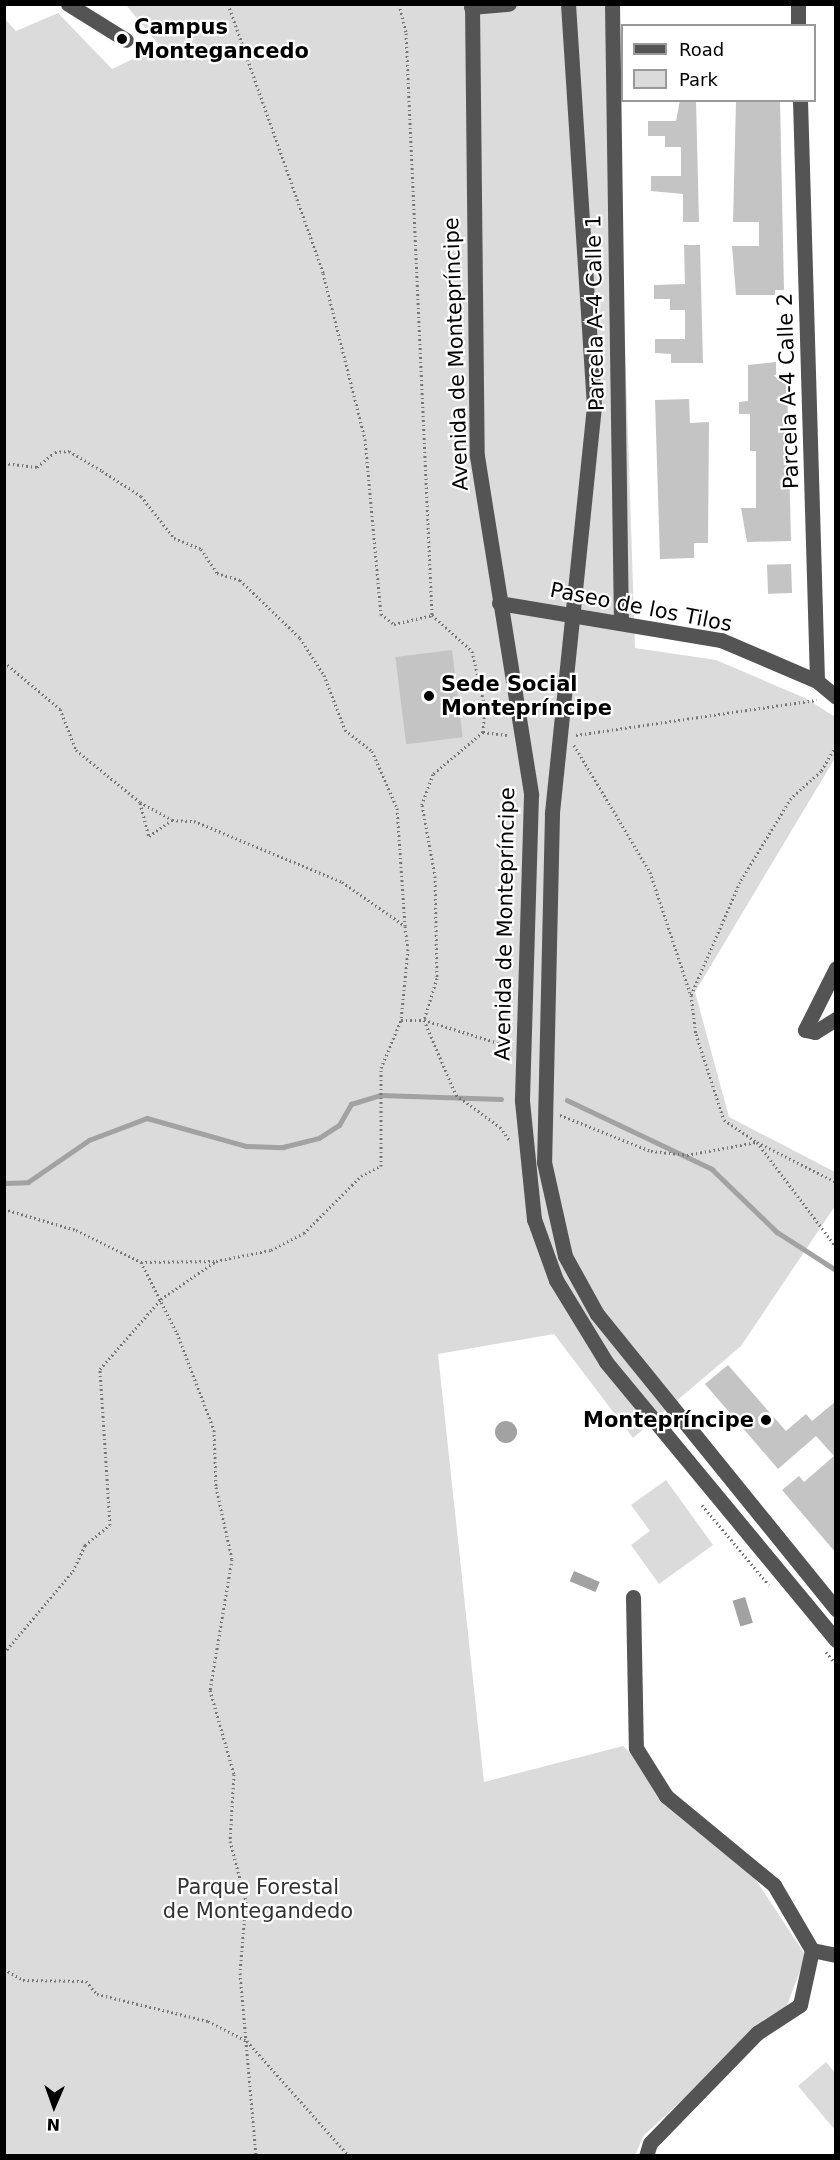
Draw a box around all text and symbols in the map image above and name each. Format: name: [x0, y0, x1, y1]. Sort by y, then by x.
place label: Campus Montegancedo: [134, 14, 309, 64]
legend: [621, 24, 816, 102]
marker: Campus Montegancedo: [115, 32, 129, 46]
text: Road: [679, 39, 724, 60]
text: Park: [679, 69, 718, 90]
street label: Parcela A-4 Calle 1: [581, 215, 609, 411]
street label: Avenida de Montepríncipe: [439, 217, 473, 491]
street label: Parcela A-4 Calle 2: [772, 292, 804, 490]
street label: Paseo de los Tilos: [548, 577, 734, 637]
place label: Sede Social Montepríncipe: [441, 671, 612, 721]
marker: Sede Social Montepríncipe: [422, 689, 436, 703]
street label: Avenida de Montepríncipe: [490, 787, 520, 1061]
place label: Montepríncipe: [583, 1407, 754, 1433]
marker: Montepríncipe: [759, 1413, 773, 1427]
park label: Parque Forestal de Montegandedo: [163, 1874, 353, 1924]
north arrow: [24, 2076, 84, 2136]
text: N: [46, 2115, 60, 2134]

